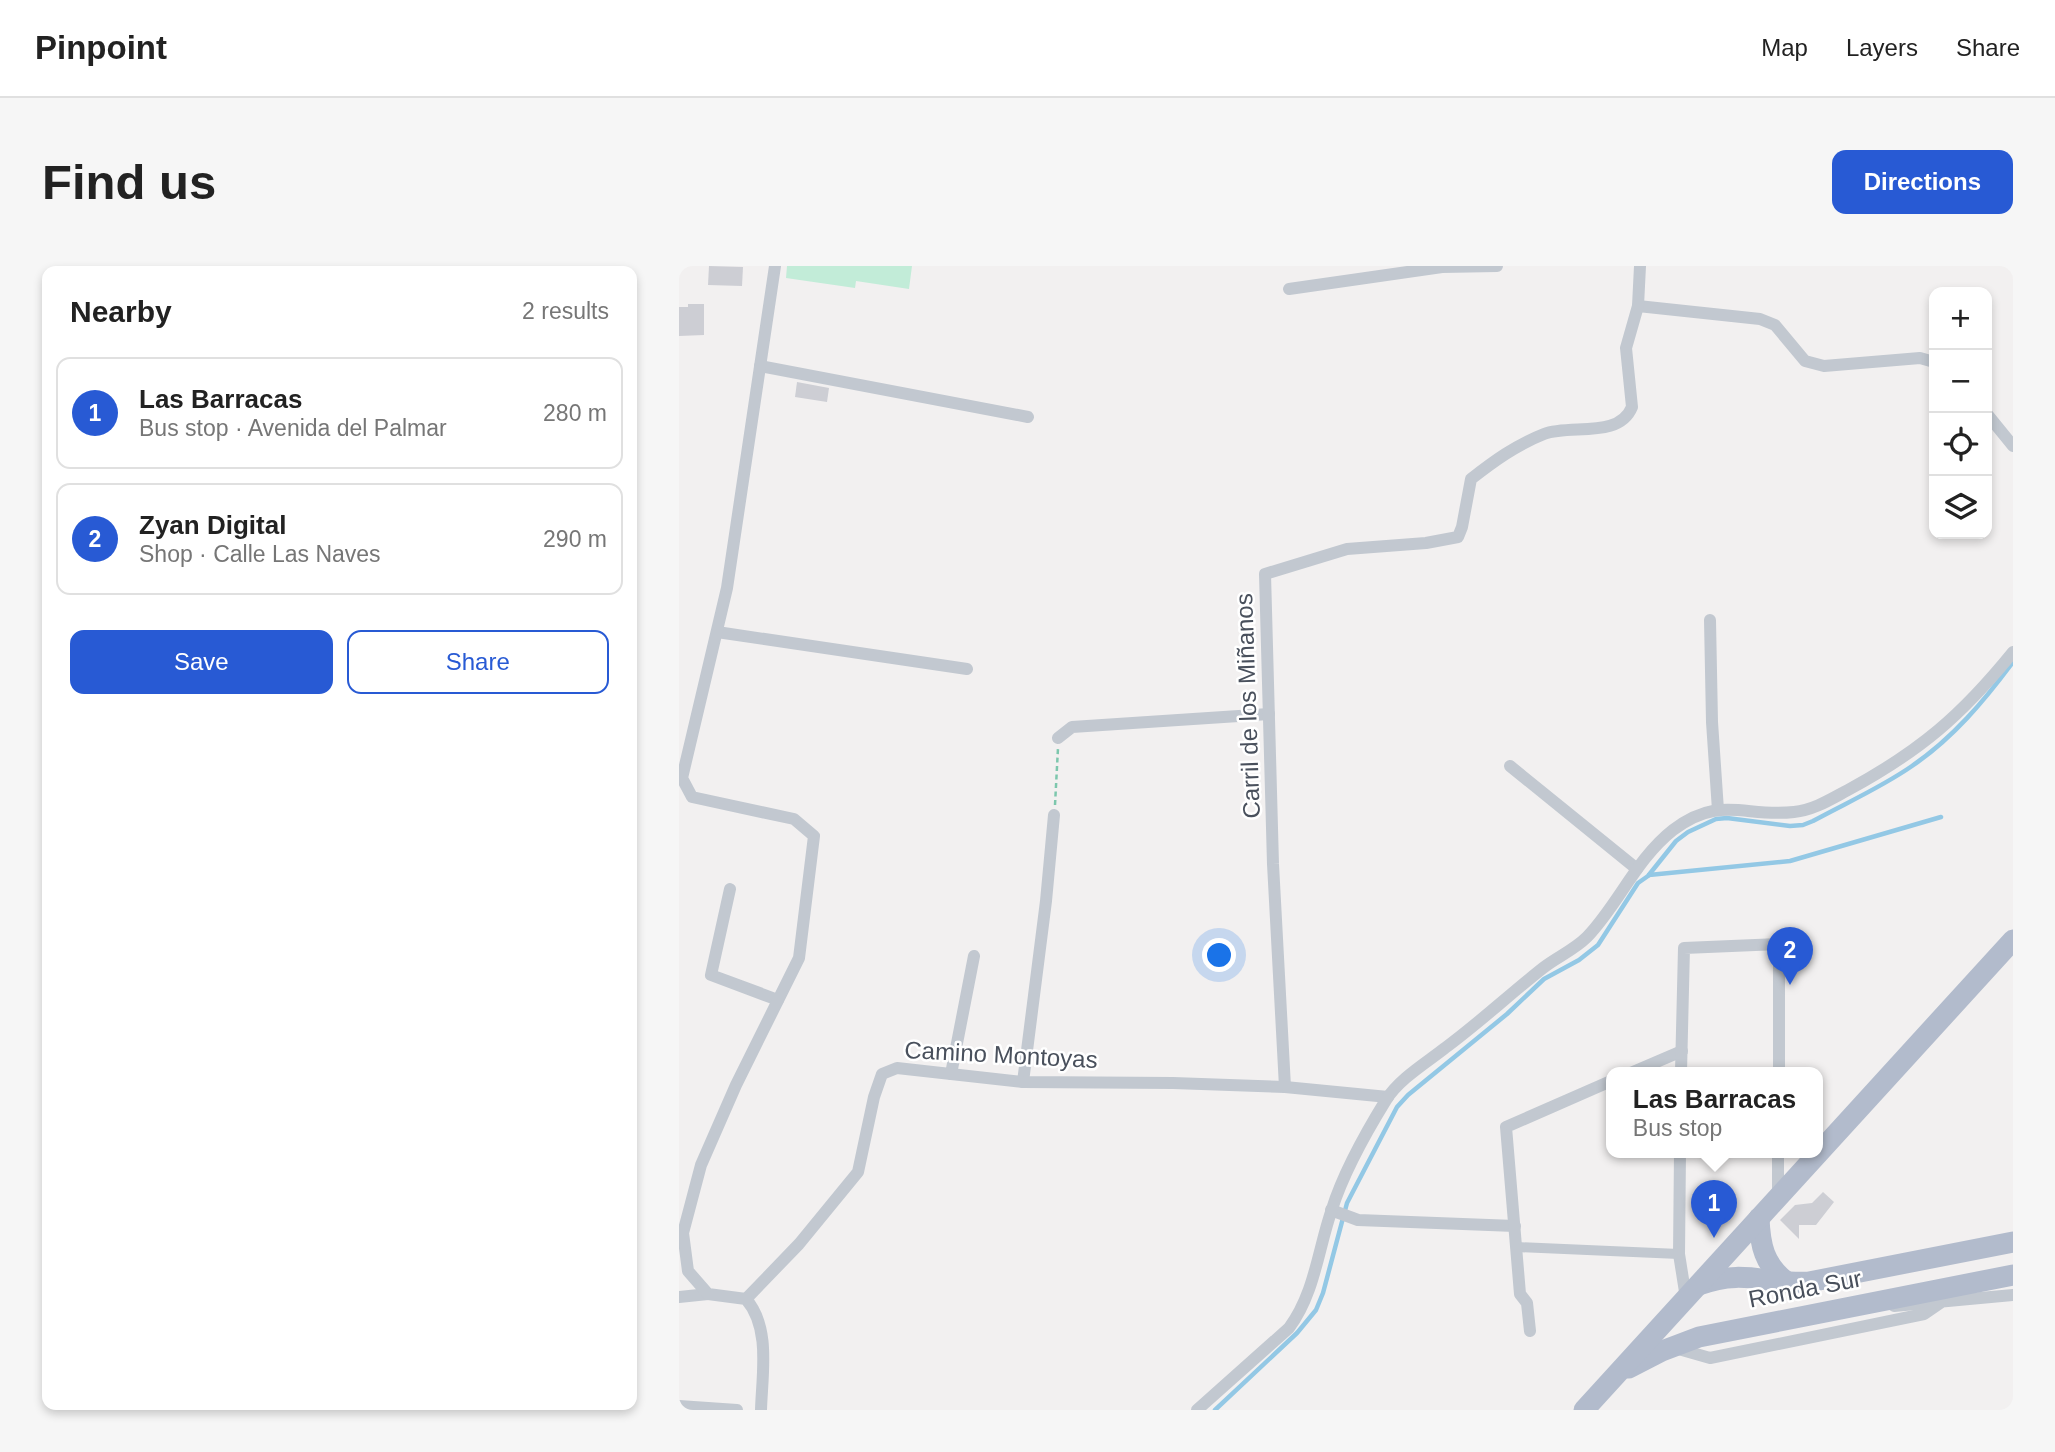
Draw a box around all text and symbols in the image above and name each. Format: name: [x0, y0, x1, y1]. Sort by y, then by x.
text: Pinpoint: [35, 29, 167, 66]
text: Map: [1761, 34, 1808, 61]
text: Layers: [1846, 34, 1918, 61]
text: Share: [1956, 34, 2020, 61]
button: Directions: [1832, 150, 2013, 214]
text: Find us: [42, 155, 216, 209]
map controls: [1929, 287, 1992, 539]
button: +: [1929, 287, 1992, 350]
text: Nearby: [70, 295, 172, 328]
text: 2 results: [522, 298, 609, 324]
button: −: [1929, 350, 1992, 413]
text: Las Barracas: [139, 384, 302, 414]
text: 1: [89, 400, 101, 426]
text: 280 m: [543, 400, 607, 426]
button: locate: [1929, 413, 1992, 476]
text: Bus stop · Avenida del Palmar: [139, 415, 447, 441]
button: layers: [1929, 476, 1992, 539]
text: Zyan Digital: [139, 510, 286, 540]
text: 2: [89, 526, 101, 552]
text: 290 m: [543, 526, 607, 552]
text: Shop · Calle Las Naves: [139, 541, 381, 567]
street label: Carril de los Miñanos: [1230, 593, 1265, 819]
button: Save: [70, 630, 333, 694]
button: Share: [347, 630, 609, 694]
pin: 2: [1767, 927, 1813, 985]
your location: [1202, 938, 1236, 972]
street label: Camino Montoyas: [904, 1036, 1098, 1073]
popup: [1606, 1067, 1823, 1158]
text: Las Barracas: [1633, 1084, 1796, 1114]
text: Bus stop: [1633, 1115, 1722, 1141]
pin: 1: [1691, 1180, 1737, 1238]
street label: Ronda Sur: [1746, 1264, 1864, 1313]

